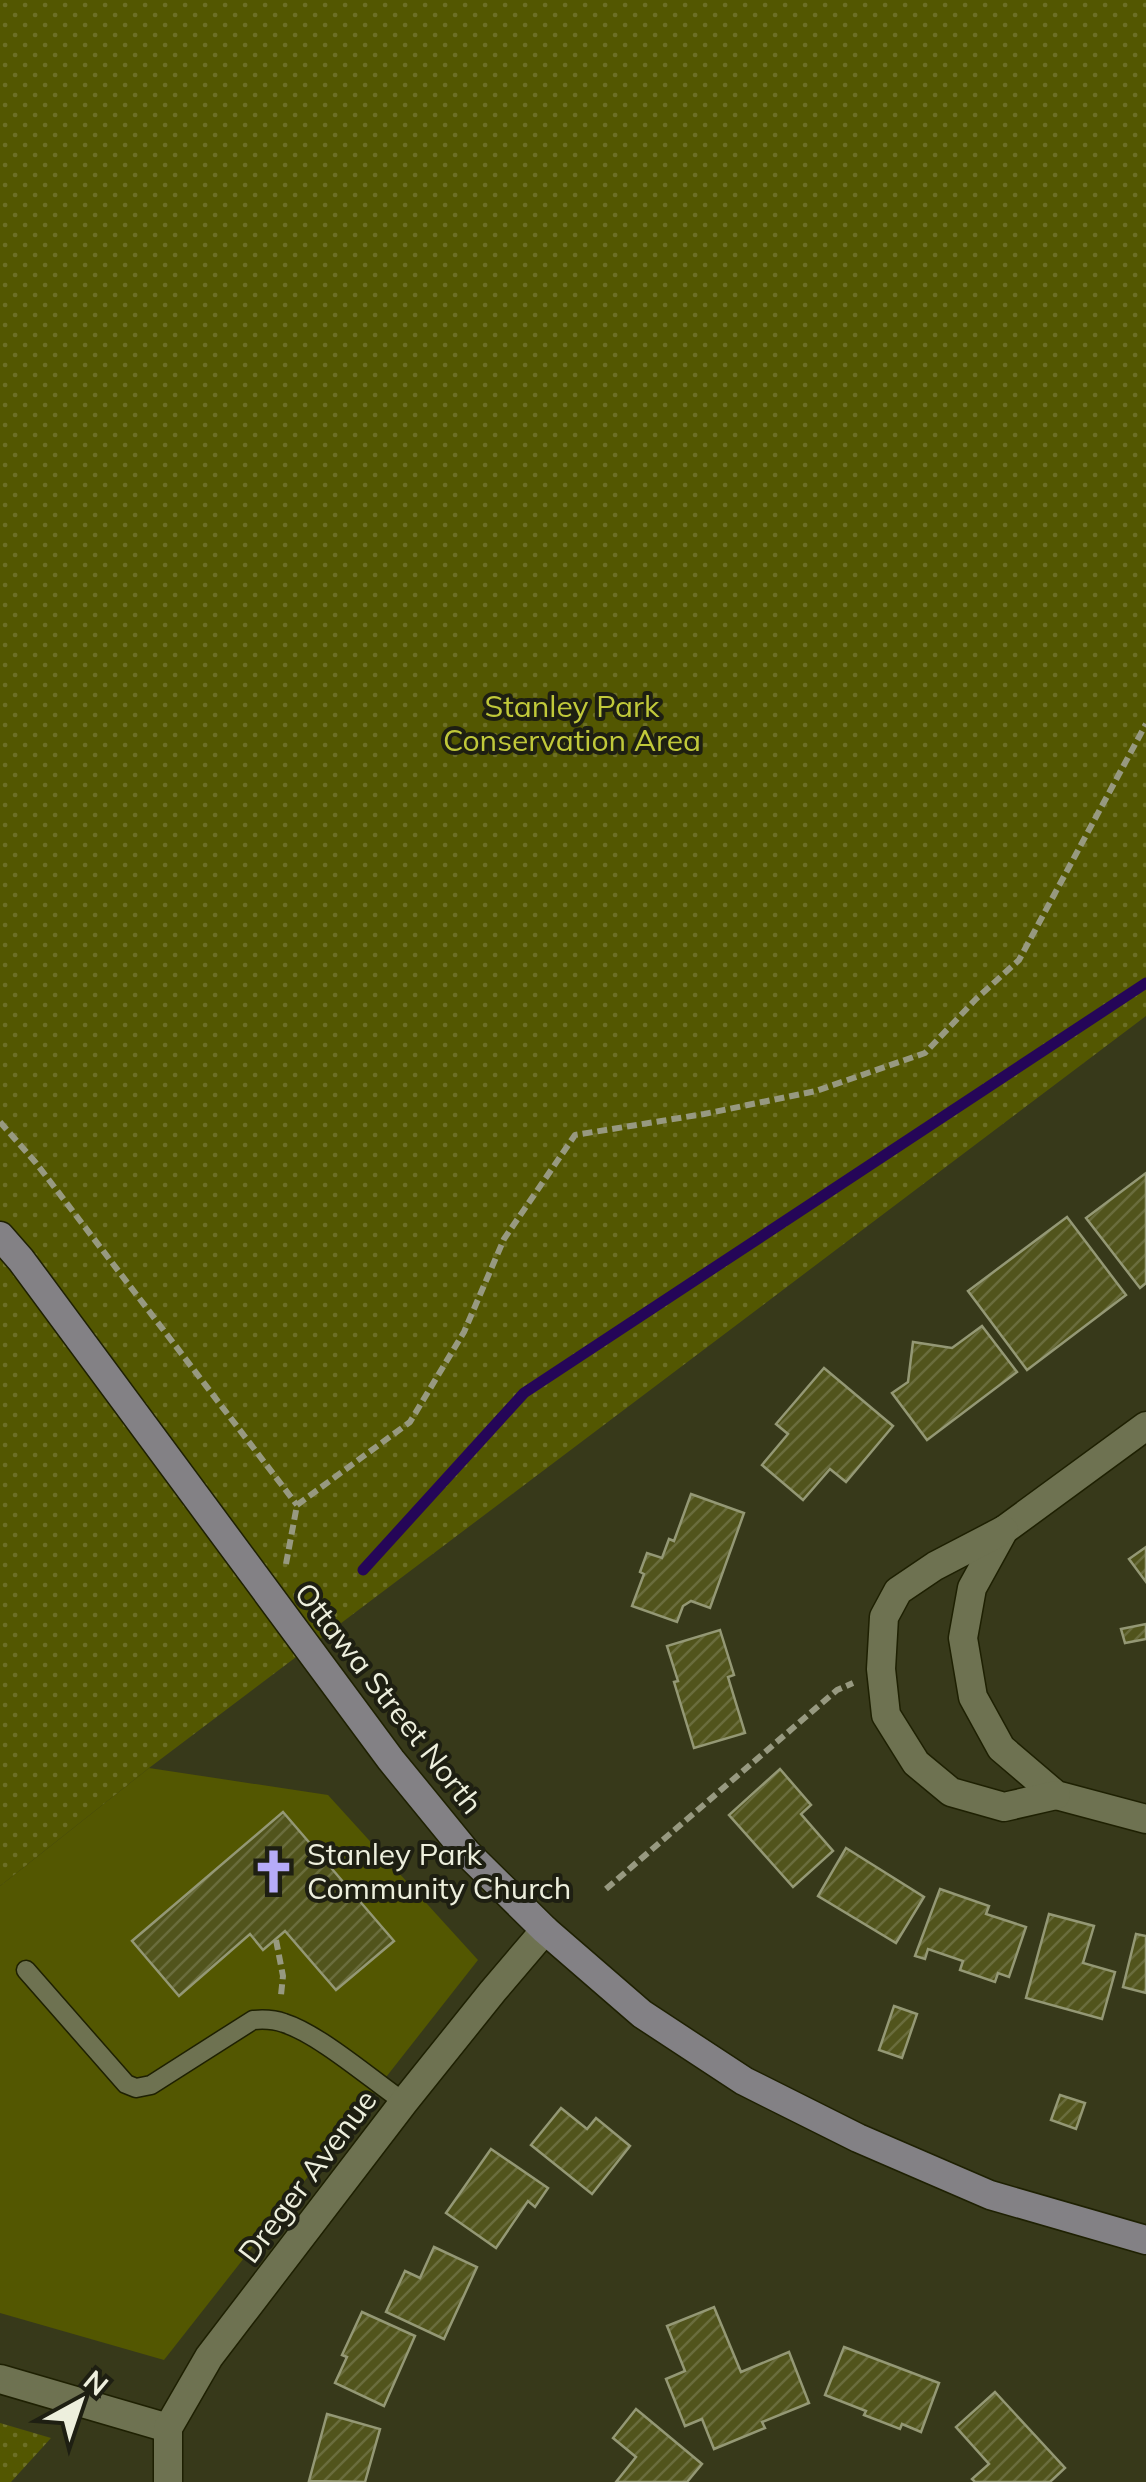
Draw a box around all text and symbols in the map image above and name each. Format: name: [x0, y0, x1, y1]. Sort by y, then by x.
park label: Stanley Park Conservation Area: [443, 687, 701, 759]
street label: Ottawa Street North: [287, 1575, 491, 1821]
place label: Stanley Park Community Church: [307, 1835, 571, 1907]
church icon: Stanley Park Community Church: [250, 1847, 298, 1895]
street label: Dreger Avenue: [230, 2082, 384, 2270]
north arrow: [30, 2352, 130, 2452]
text: N: [77, 2362, 116, 2403]

